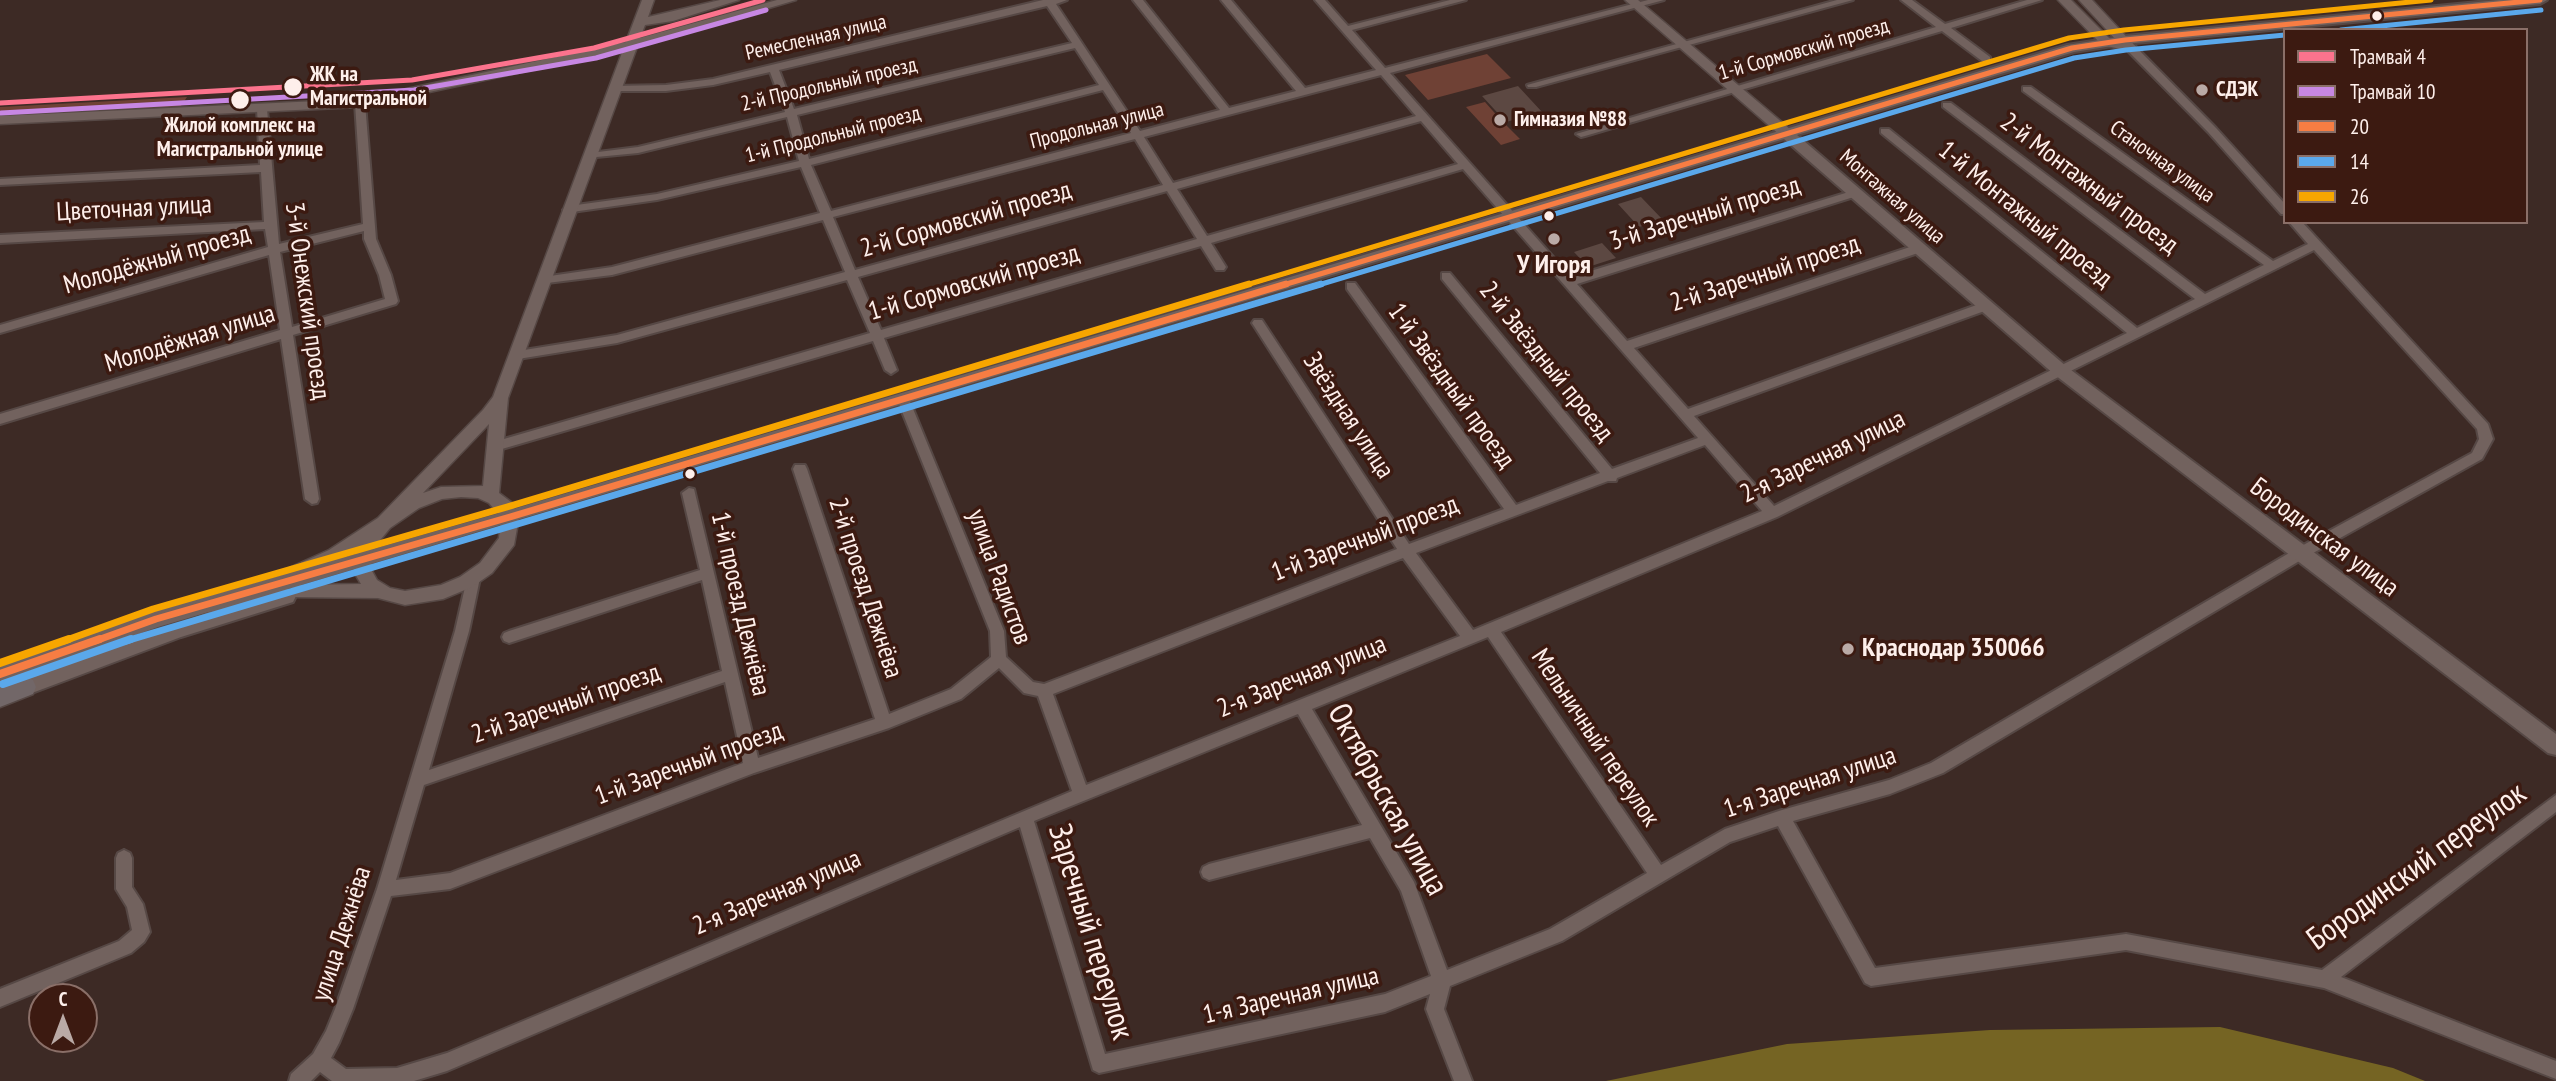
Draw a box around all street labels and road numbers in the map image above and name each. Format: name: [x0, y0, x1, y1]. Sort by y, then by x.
street label: Ремесленная улица: [743, 10, 889, 66]
street label: 1-й Сормовский проезд: [1716, 14, 1892, 86]
street label: 2-й Продольный проезд: [739, 52, 919, 118]
street label: Продольная улица: [1027, 97, 1167, 155]
street label: 1-й Продольный проезд: [743, 101, 923, 169]
street label: 2-й Монтажный проезд: [1994, 107, 2184, 261]
street label: Станочная улица: [2105, 116, 2219, 208]
street label: 1-й Монтажный проезд: [1932, 135, 2118, 295]
street label: Монтажная улица: [1834, 144, 1950, 250]
street label: 3-й Заречный проезд: [1606, 170, 1804, 258]
street label: 2-й Сормовский проезд: [857, 175, 1075, 265]
street label: Цветочная улица: [55, 189, 213, 229]
street label: 3-й Онежский проезд: [278, 200, 336, 402]
street label: Молодёжный проезд: [60, 218, 254, 302]
street label: 2-й Заречный проезд: [1666, 229, 1864, 319]
street label: 1-й Сормовский проезд: [865, 238, 1083, 328]
street label: 2-й Звёздный проезд: [1472, 276, 1620, 448]
street label: 1-й Звёздный проезд: [1381, 297, 1521, 475]
street label: Молодёжная улица: [101, 298, 279, 380]
street label: Звёздная улица: [1296, 347, 1400, 485]
street label: 2-я Заречная улица: [1736, 404, 1910, 510]
street label: Бородинская улица: [2244, 472, 2404, 604]
street label: 1-й Заречный проезд: [1267, 489, 1463, 589]
street label: 2-й проезд Дежнёва: [821, 494, 909, 682]
street label: улица Радистов: [960, 505, 1038, 649]
street label: 1-й проезд Дежнёва: [704, 509, 776, 699]
street label: 2-я Заречная улица: [1213, 629, 1391, 725]
street label: Мельничный переулок: [1524, 643, 1666, 833]
street label: 2-й Заречный проезд: [468, 657, 664, 751]
street label: Октябрьская улица: [1318, 697, 1456, 903]
street label: 1-й Заречный проезд: [591, 716, 787, 812]
street label: 1-я Заречная улица: [1720, 740, 1900, 826]
street label: Бородинский переулок: [2300, 775, 2534, 959]
street label: Заречный переулок: [1039, 820, 1141, 1044]
street label: 2-я Заречная улица: [688, 844, 866, 942]
street label: улица Дежнёва: [306, 863, 378, 1005]
street label: 1-я Заречная улица: [1200, 961, 1382, 1031]

